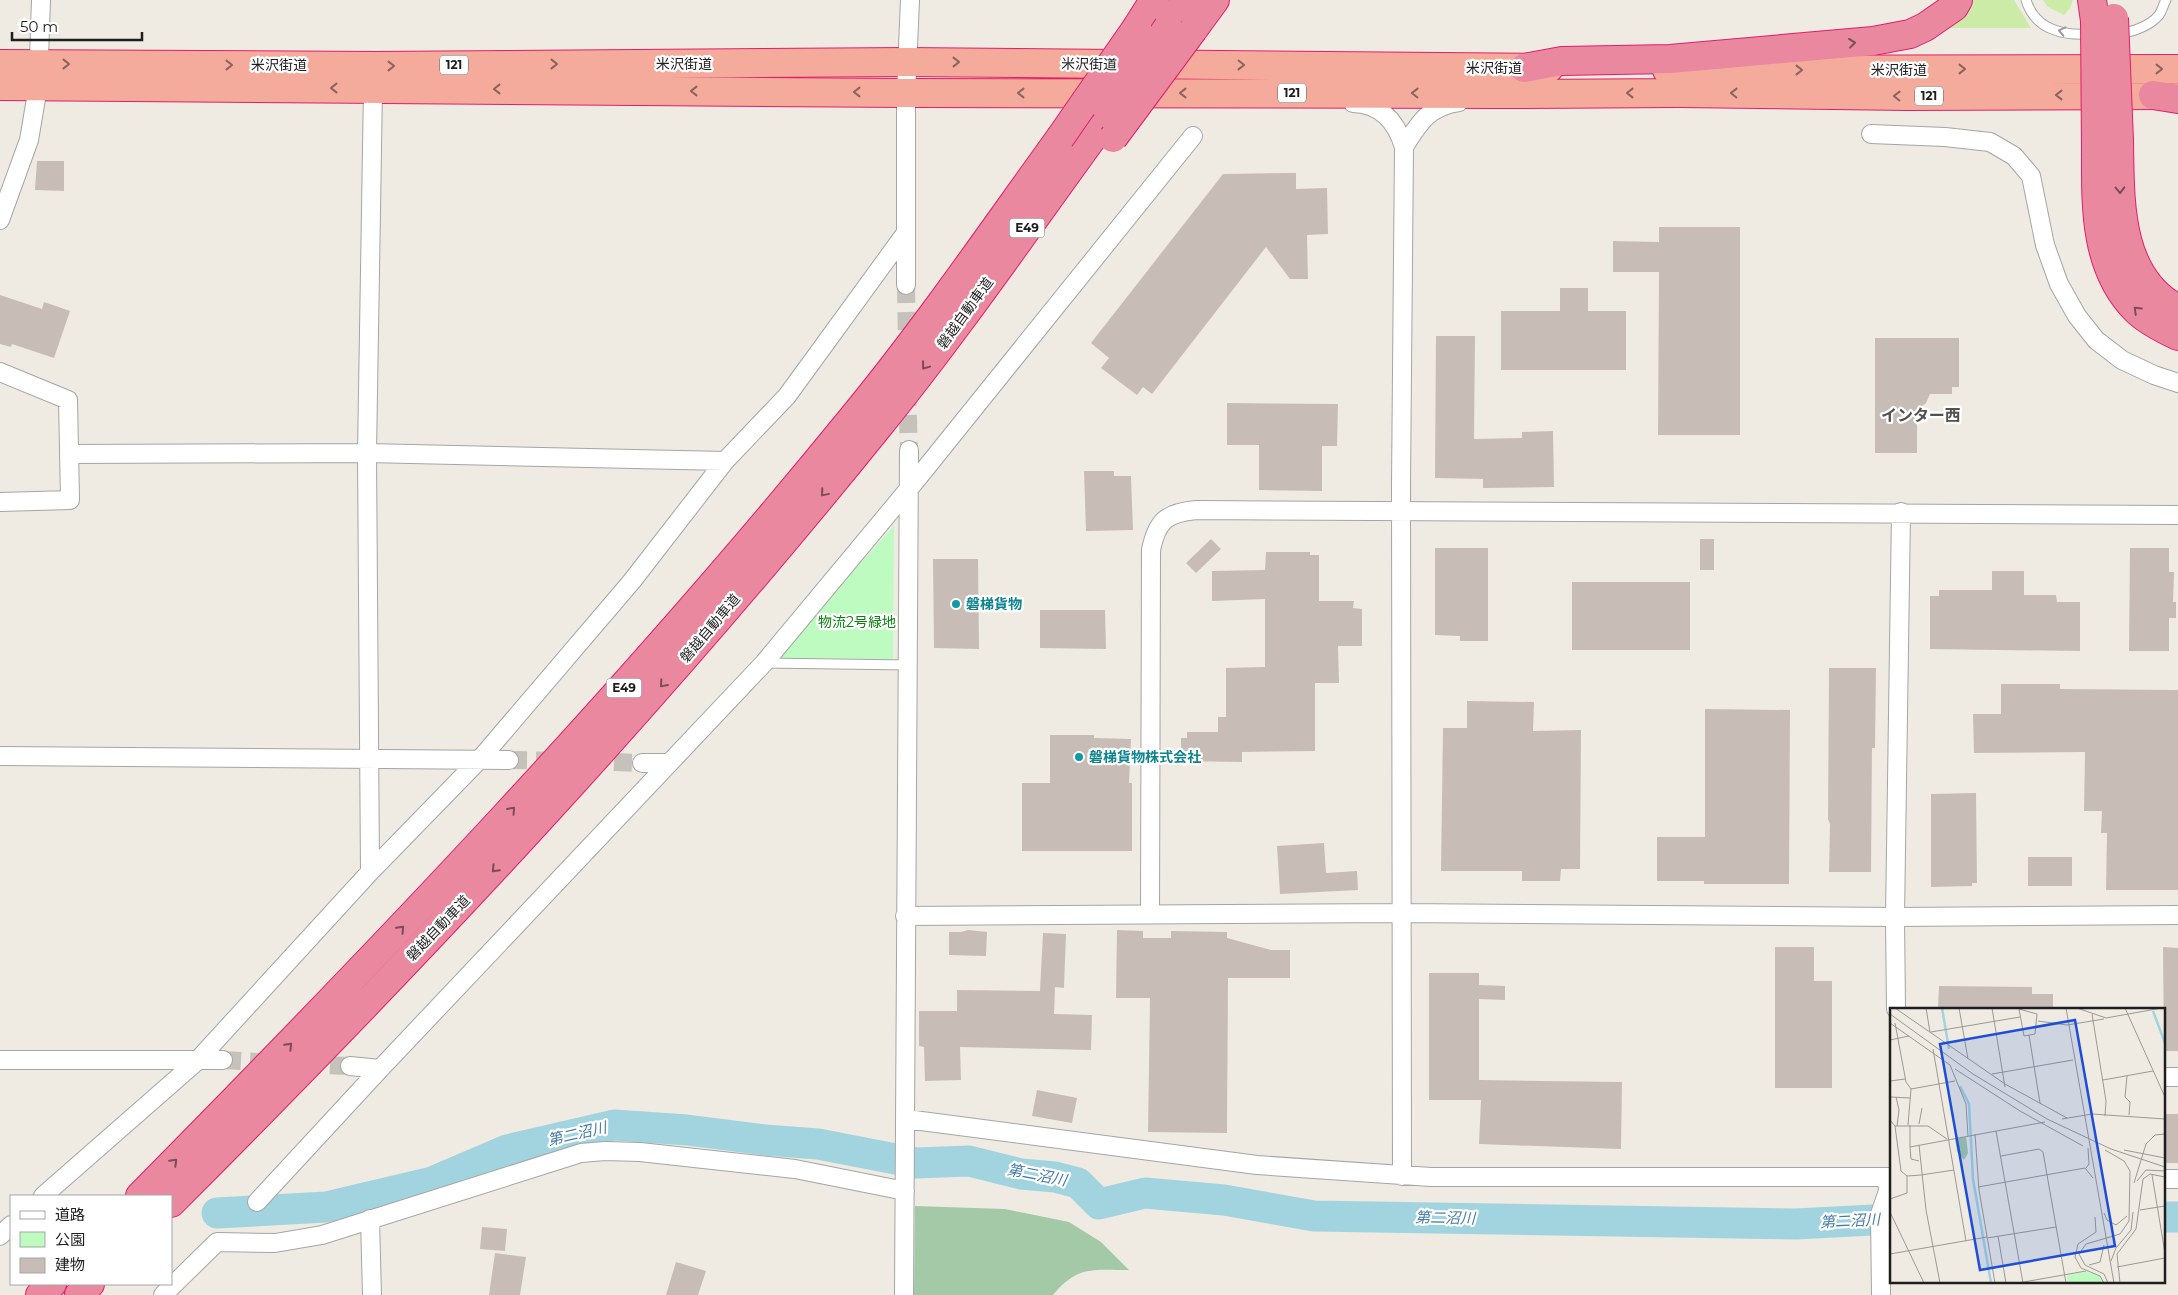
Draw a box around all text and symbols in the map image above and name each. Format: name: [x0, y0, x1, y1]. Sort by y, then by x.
scale bar: [12, 10, 142, 42]
text: 50 m: [20, 17, 58, 36]
one-way arrow: [2057, 26, 2066, 37]
one-way arrow: [1848, 38, 1856, 49]
street label: 米沢街道: [656, 55, 712, 73]
street label: 米沢街道: [1061, 55, 1117, 73]
street label: 米沢街道: [251, 56, 307, 74]
road number: 121: [440, 56, 468, 74]
one-way arrow: [952, 57, 960, 68]
one-way arrow: [62, 59, 70, 69]
one-way arrow: [550, 59, 558, 69]
street label: 米沢街道: [1466, 59, 1522, 77]
one-way arrow: [225, 60, 233, 70]
one-way arrow: [387, 60, 395, 71]
one-way arrow: [1238, 60, 1245, 70]
street label: 米沢街道: [1871, 61, 1927, 79]
one-way arrow: [1958, 64, 1966, 74]
one-way arrow: [2156, 64, 2164, 74]
one-way arrow: [1796, 65, 1804, 75]
one-way arrow: [330, 83, 338, 93]
one-way arrow: [493, 84, 500, 94]
road number: 121: [1278, 84, 1306, 102]
one-way arrow: [690, 86, 698, 96]
road number: 121: [1915, 86, 1943, 105]
one-way arrow: [853, 87, 861, 98]
one-way arrow: [1016, 88, 1024, 98]
one-way arrow: [1179, 88, 1186, 98]
one-way arrow: [1411, 88, 1419, 98]
one-way arrow: [1626, 88, 1634, 98]
one-way arrow: [1730, 88, 1738, 98]
one-way arrow: [2055, 90, 2063, 100]
one-way arrow: [1893, 91, 1900, 101]
one-way arrow: [2115, 186, 2125, 194]
road number: E49: [1010, 218, 1044, 238]
street label: 磐越自動車道: [933, 274, 997, 352]
one-way arrow: [2134, 307, 2143, 316]
one-way arrow: [923, 360, 931, 369]
district label: インター西: [1881, 406, 1961, 425]
one-way arrow: [820, 487, 829, 496]
street label: 磐越自動車道: [676, 590, 744, 666]
place label: 磐梯貨物: [966, 595, 1022, 613]
marker: 磐梯貨物: [950, 598, 962, 610]
park label: 物流2号緑地: [818, 613, 896, 631]
road number: E49: [606, 678, 642, 698]
one-way arrow: [659, 678, 668, 687]
place label: 磐梯貨物株式会社: [1089, 748, 1201, 766]
marker: 磐梯貨物株式会社: [1073, 751, 1085, 763]
one-way arrow: [506, 807, 515, 816]
one-way arrow: [492, 863, 501, 872]
street label: 磐越自動車道: [402, 892, 474, 964]
one-way arrow: [395, 925, 404, 934]
inset map: [1890, 1008, 2166, 1282]
one-way arrow: [283, 1043, 292, 1052]
water label: 第二沼川: [546, 1117, 610, 1150]
one-way arrow: [169, 1158, 178, 1167]
water label: 第二沼川: [1006, 1159, 1070, 1190]
legend: [10, 1195, 172, 1285]
text: 道路: [55, 1205, 85, 1224]
water label: 第二沼川: [1415, 1207, 1477, 1228]
water label: 第二沼川: [1820, 1209, 1882, 1232]
text: 公園: [55, 1230, 85, 1249]
text: 建物: [55, 1255, 85, 1274]

